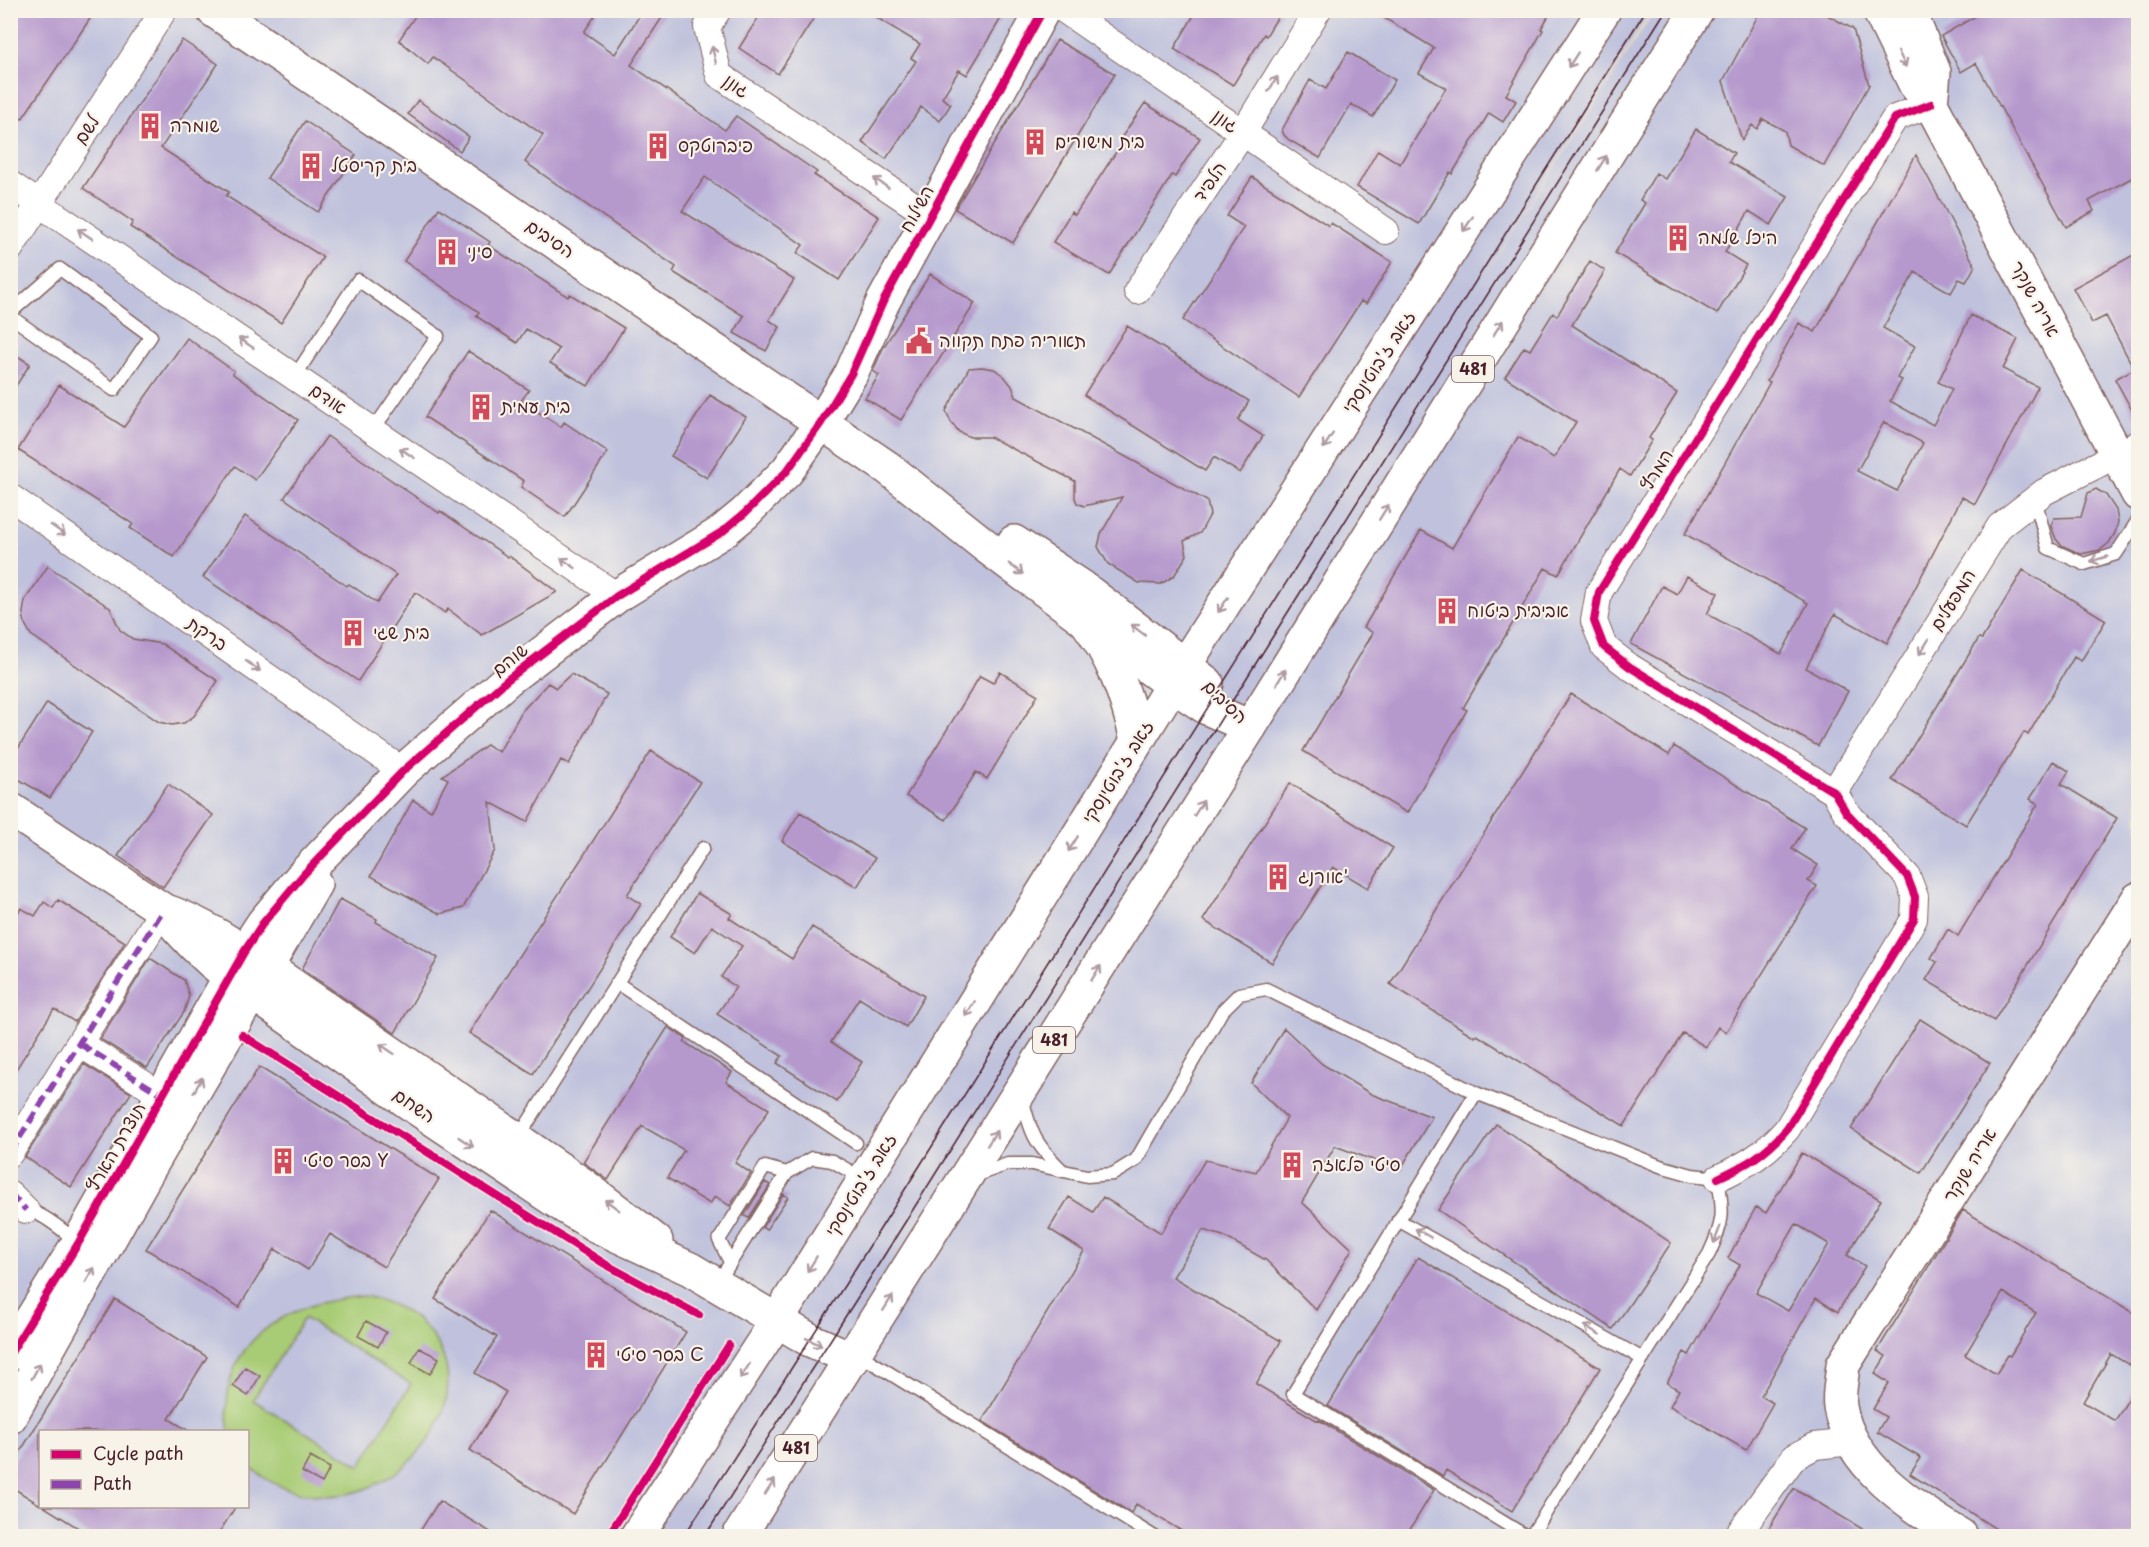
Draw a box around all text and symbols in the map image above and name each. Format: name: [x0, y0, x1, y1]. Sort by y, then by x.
one-way arrow: [707, 46, 719, 65]
one-way arrow: [1897, 49, 1909, 67]
one-way arrow: [1567, 51, 1579, 68]
street label: גונן: [718, 66, 756, 103]
one-way arrow: [1267, 76, 1279, 93]
street label: גונן: [1207, 101, 1245, 138]
street label: לשם: [66, 108, 106, 149]
building icon: שומרה: [135, 111, 165, 141]
place label: שומרה: [170, 111, 220, 138]
building icon: בית מישורים: [1020, 127, 1050, 157]
place label: בית מישורים: [1055, 127, 1145, 154]
building icon: פיברוטקס: [643, 131, 673, 161]
place label: פיברוטקס: [678, 131, 753, 158]
building icon: בית קריסטל: [296, 151, 326, 181]
place label: בית קריסטל: [331, 151, 417, 178]
one-way arrow: [1596, 155, 1608, 172]
street label: הלפיד: [1185, 156, 1232, 207]
one-way arrow: [873, 177, 890, 190]
street label: השילוח: [892, 180, 940, 237]
street label: הסיבים: [521, 211, 581, 264]
one-way arrow: [1461, 215, 1473, 232]
building icon: היכל שלמה: [1663, 223, 1693, 253]
place label: היכל שלמה: [1698, 223, 1778, 250]
one-way arrow: [77, 227, 94, 239]
building icon: סיני: [432, 237, 462, 267]
place label: סיני: [467, 237, 493, 264]
street label: אריה שנקר: [2005, 255, 2068, 341]
street label: זאב ז'בוטינסקי: [1334, 305, 1421, 418]
one-way arrow: [1493, 320, 1505, 337]
public building icon: תאוריה פתח תקווה: [904, 326, 934, 356]
place label: תאוריה פתח תקווה: [939, 326, 1086, 353]
one-way arrow: [238, 337, 255, 349]
road number: 481: [1452, 356, 1494, 382]
street label: אודם: [305, 376, 353, 420]
building icon: בית עמית: [466, 392, 496, 422]
place label: בית עמית: [500, 392, 570, 419]
one-way arrow: [1322, 432, 1334, 449]
street label: המרץ: [1633, 443, 1679, 495]
one-way arrow: [400, 447, 416, 459]
one-way arrow: [1378, 504, 1390, 520]
one-way arrow: [50, 524, 66, 536]
one-way arrow: [2090, 554, 2109, 565]
one-way arrow: [561, 557, 577, 569]
one-way arrow: [1008, 563, 1024, 575]
street label: המפעלים: [1922, 563, 1981, 635]
one-way arrow: [1217, 596, 1229, 613]
building icon: אביבית ביטוח: [1432, 596, 1462, 626]
place label: אביבית ביטוח: [1467, 596, 1569, 623]
street label: ברקת: [181, 609, 234, 656]
building icon: בית שגי: [338, 618, 368, 648]
place label: בית שגי: [373, 618, 430, 645]
one-way arrow: [1131, 623, 1147, 636]
street label: שוהם: [485, 636, 533, 682]
one-way arrow: [1918, 638, 1931, 655]
one-way arrow: [244, 660, 260, 672]
one-way arrow: [1275, 669, 1287, 686]
street label: הסיבים: [1197, 672, 1255, 729]
street label: זאב ז'בוטינסקי: [1074, 714, 1159, 828]
one-way arrow: [1194, 800, 1206, 817]
one-way arrow: [1067, 835, 1080, 852]
building icon: אורנג': [1263, 862, 1293, 892]
place label: אורנג': [1298, 862, 1348, 889]
one-way arrow: [1090, 965, 1102, 982]
one-way arrow: [964, 1000, 976, 1017]
road number: 481: [1033, 1027, 1075, 1053]
one-way arrow: [379, 1043, 395, 1055]
one-way arrow: [192, 1077, 204, 1094]
street label: השחם: [388, 1081, 442, 1129]
street label: תוצרת הארץ: [78, 1096, 151, 1196]
street label: אריה שנקר: [1935, 1122, 2002, 1207]
street label: זאב ז'בוטינסקי: [817, 1127, 902, 1241]
one-way arrow: [986, 1130, 998, 1147]
one-way arrow: [458, 1135, 475, 1148]
building icon: בסר סיטי Y: [268, 1146, 298, 1176]
place label: בסר סיטי Y: [303, 1146, 389, 1173]
building icon: סיטי פלאזה: [1277, 1150, 1307, 1180]
place label: סיטי פלאזה: [1312, 1150, 1401, 1177]
one-way arrow: [604, 1199, 620, 1212]
one-way arrow: [1711, 1225, 1722, 1244]
one-way arrow: [1415, 1227, 1432, 1239]
one-way arrow: [806, 1255, 818, 1272]
one-way arrow: [84, 1267, 96, 1284]
one-way arrow: [882, 1295, 894, 1312]
one-way arrow: [1584, 1324, 1601, 1336]
one-way arrow: [804, 1336, 822, 1348]
building icon: בסר סיטי C: [581, 1340, 611, 1370]
place label: בסר סיטי C: [616, 1340, 704, 1367]
one-way arrow: [738, 1362, 750, 1379]
one-way arrow: [30, 1363, 42, 1380]
legend: [39, 1430, 249, 1508]
road number: 481: [775, 1435, 817, 1461]
text: Cycle path: [93, 1439, 184, 1466]
text: Path: [93, 1469, 132, 1496]
one-way arrow: [765, 1479, 777, 1496]

